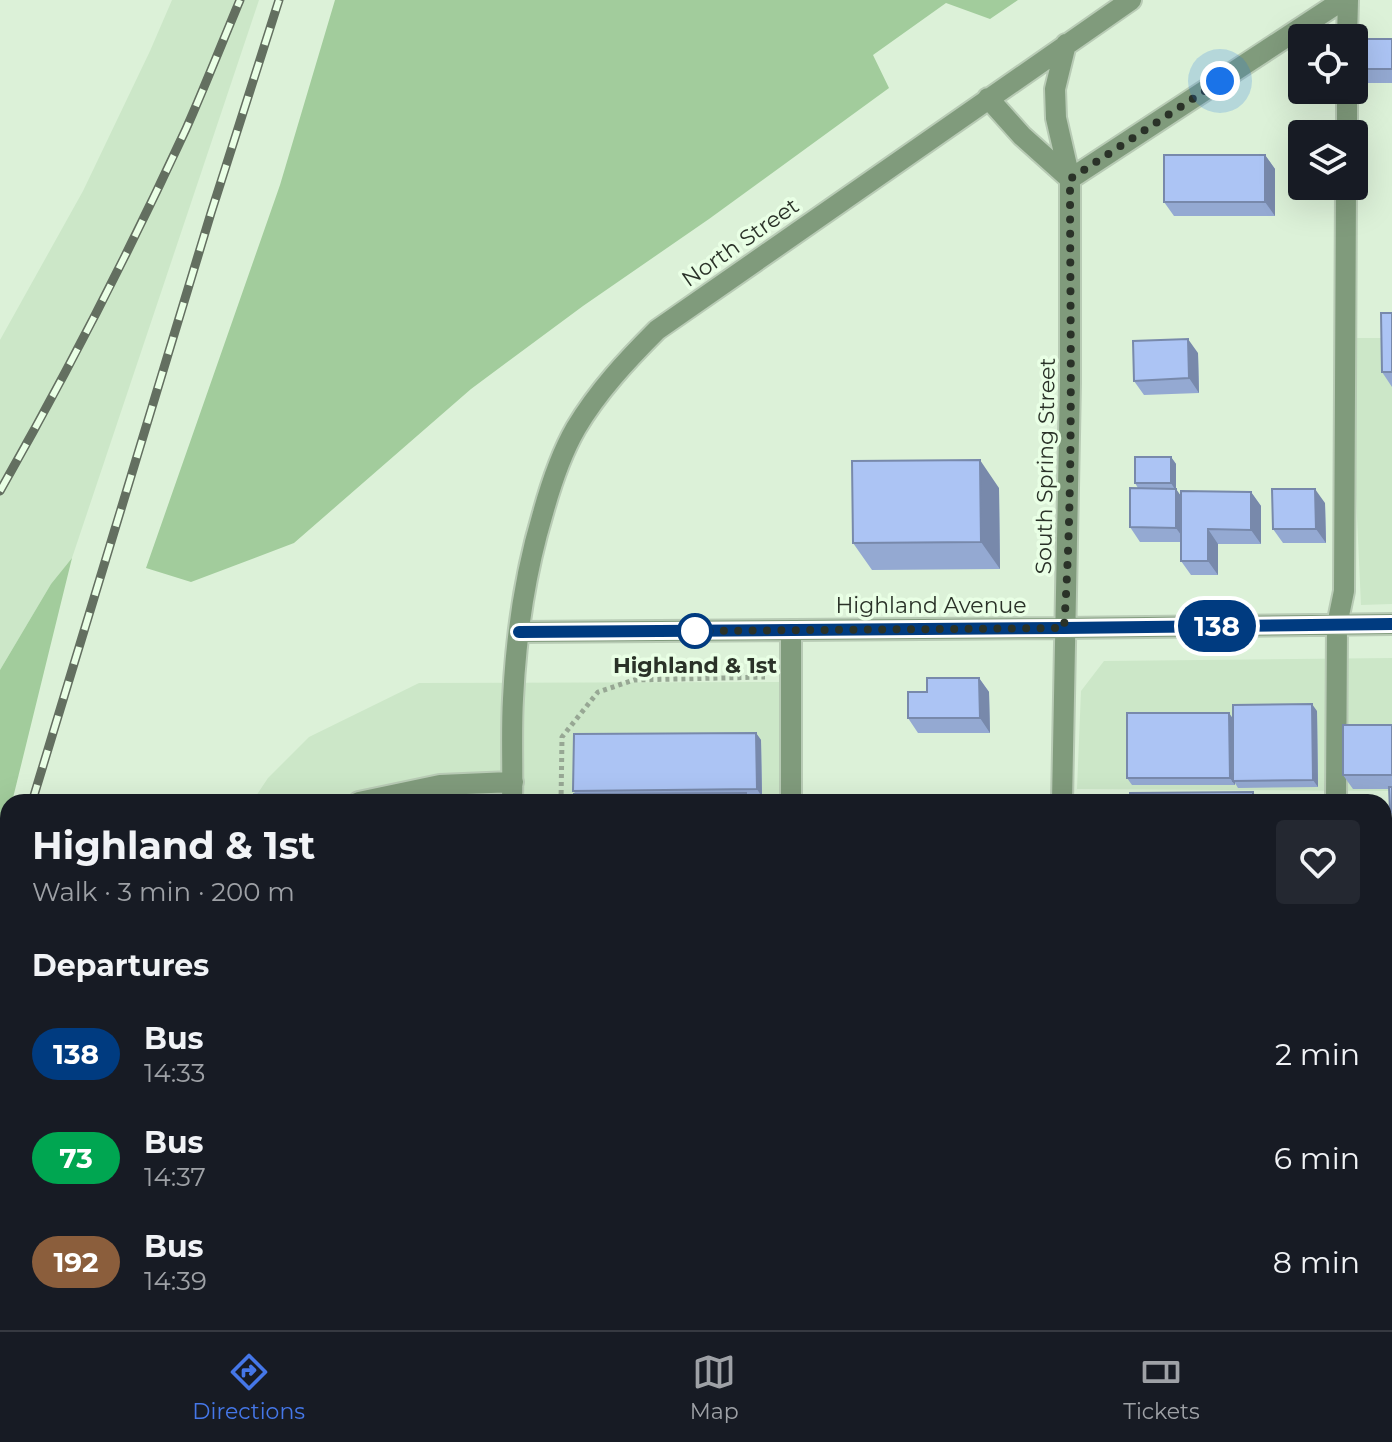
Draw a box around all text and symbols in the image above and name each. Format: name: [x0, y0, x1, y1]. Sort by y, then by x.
map controls: [1288, 24, 1368, 200]
button: locate: [1288, 24, 1368, 104]
your location: [1200, 61, 1240, 101]
button: layers: [1288, 120, 1368, 200]
street label: North Street: [676, 192, 804, 293]
street label: South Spring Street: [1030, 357, 1061, 575]
street label: Highland Avenue: [835, 592, 1027, 619]
line badge: 138: [1171, 600, 1263, 652]
text: 138: [1194, 609, 1240, 643]
marker: Highland & 1st: [678, 614, 712, 648]
place label: Highland & 1st: [613, 652, 777, 679]
button: heart: [1276, 820, 1360, 904]
text: Highland & 1st: [32, 822, 315, 869]
text: Walk · 3 min · 200 m: [32, 876, 295, 908]
text: Departures: [32, 947, 209, 984]
text: Bus: [144, 1020, 204, 1057]
text: 2 min: [1275, 1036, 1360, 1073]
text: 138: [53, 1037, 99, 1071]
text: 14:33: [144, 1057, 205, 1089]
text: Bus: [144, 1124, 204, 1161]
text: 6 min: [1274, 1140, 1360, 1177]
text: 73: [59, 1141, 93, 1175]
text: 14:37: [144, 1161, 206, 1193]
text: Bus: [144, 1228, 204, 1265]
text: 8 min: [1273, 1244, 1360, 1281]
text: 192: [53, 1245, 99, 1279]
text: 14:39: [144, 1265, 207, 1297]
tab: Directions: [192, 1350, 305, 1425]
tab: Map: [690, 1350, 739, 1425]
tab: Tickets: [1123, 1350, 1200, 1425]

